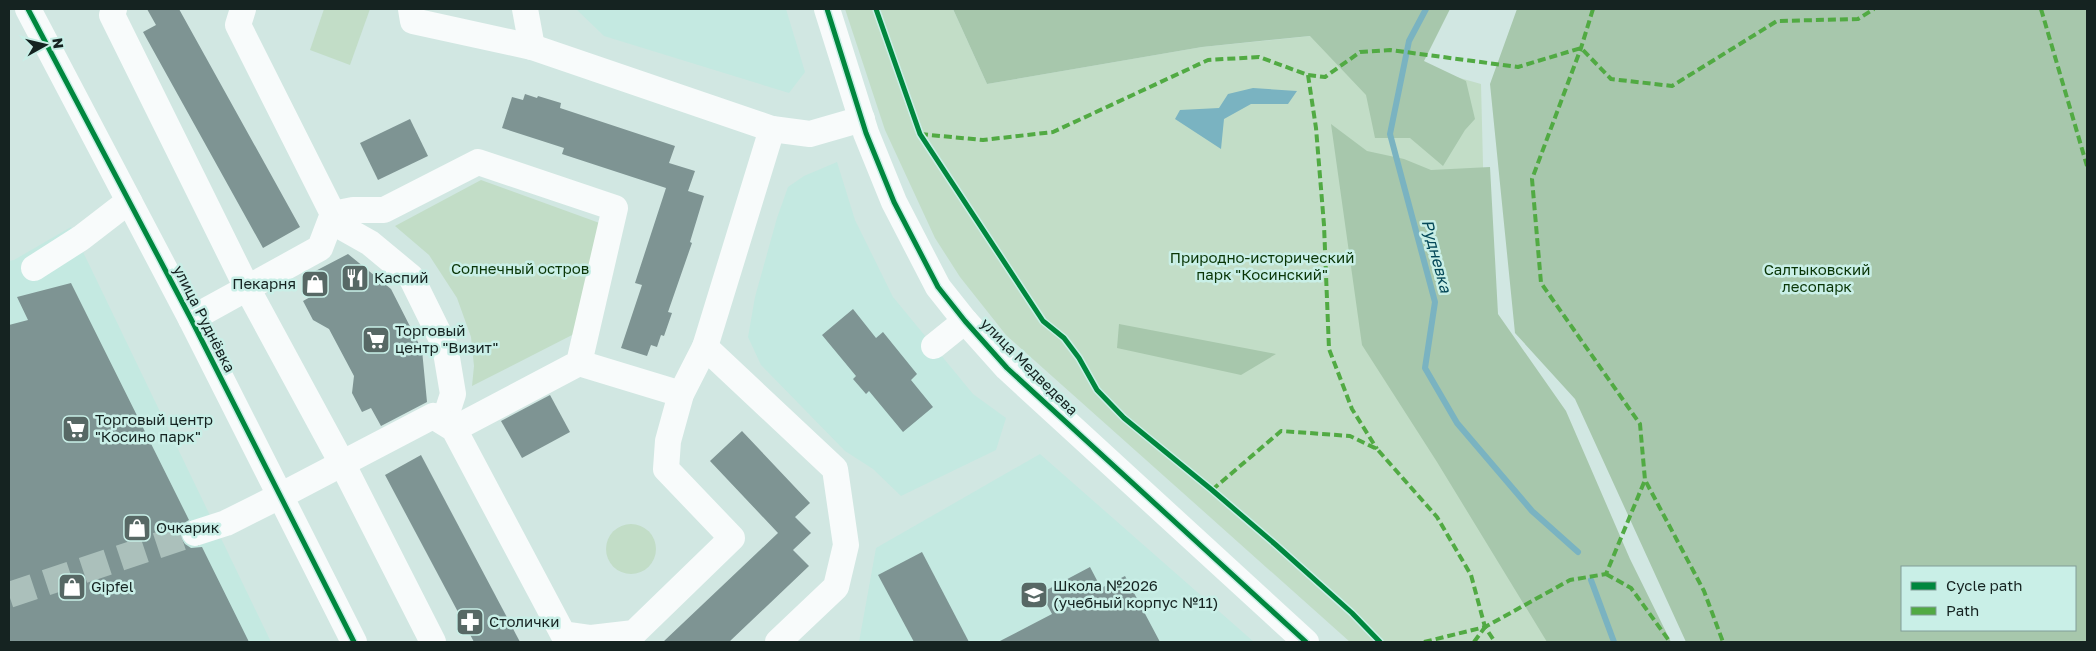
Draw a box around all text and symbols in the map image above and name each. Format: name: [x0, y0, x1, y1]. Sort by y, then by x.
north arrow: [20, 20, 70, 70]
text: N: [49, 37, 68, 50]
water label: Рудневка: [1418, 217, 1457, 296]
park label: Природно-исторический парк "Косинский": [1170, 248, 1354, 283]
park label: Солнечный остров: [451, 259, 589, 277]
park label: Салтыковский лесопарк: [1764, 260, 1870, 295]
street label: улица Руднёвка: [170, 262, 240, 375]
restaurant icon: Каспий: [340, 263, 370, 293]
place label: Каспий: [374, 268, 428, 286]
shop icon: Пекарня: [300, 269, 330, 299]
place label: Пекарня: [232, 274, 296, 292]
street label: улица Медведева: [977, 314, 1082, 419]
place label: Торговый центр "Визит": [395, 321, 498, 356]
supermarket icon: Торговый центр "Визит": [361, 325, 391, 355]
place label: Торговый центр "Косино парк": [95, 410, 213, 445]
supermarket icon: Торговый центр "Косино парк": [61, 414, 91, 444]
shop icon: Очкарик: [122, 513, 152, 543]
place label: Очкарик: [156, 518, 220, 536]
legend: [1901, 566, 2076, 631]
shop icon: Gipfel: [57, 572, 87, 602]
place label: Школа №2026 (учебный корпус №11): [1053, 576, 1218, 611]
text: Cycle path: [1946, 576, 2022, 594]
place label: Gipfel: [91, 577, 134, 595]
school or university icon: Школа №2026 (учебный корпус №11): [1019, 580, 1049, 610]
text: Path: [1946, 601, 1979, 619]
pharmacy icon: Столички: [455, 607, 485, 637]
place label: Столички: [489, 612, 559, 630]

